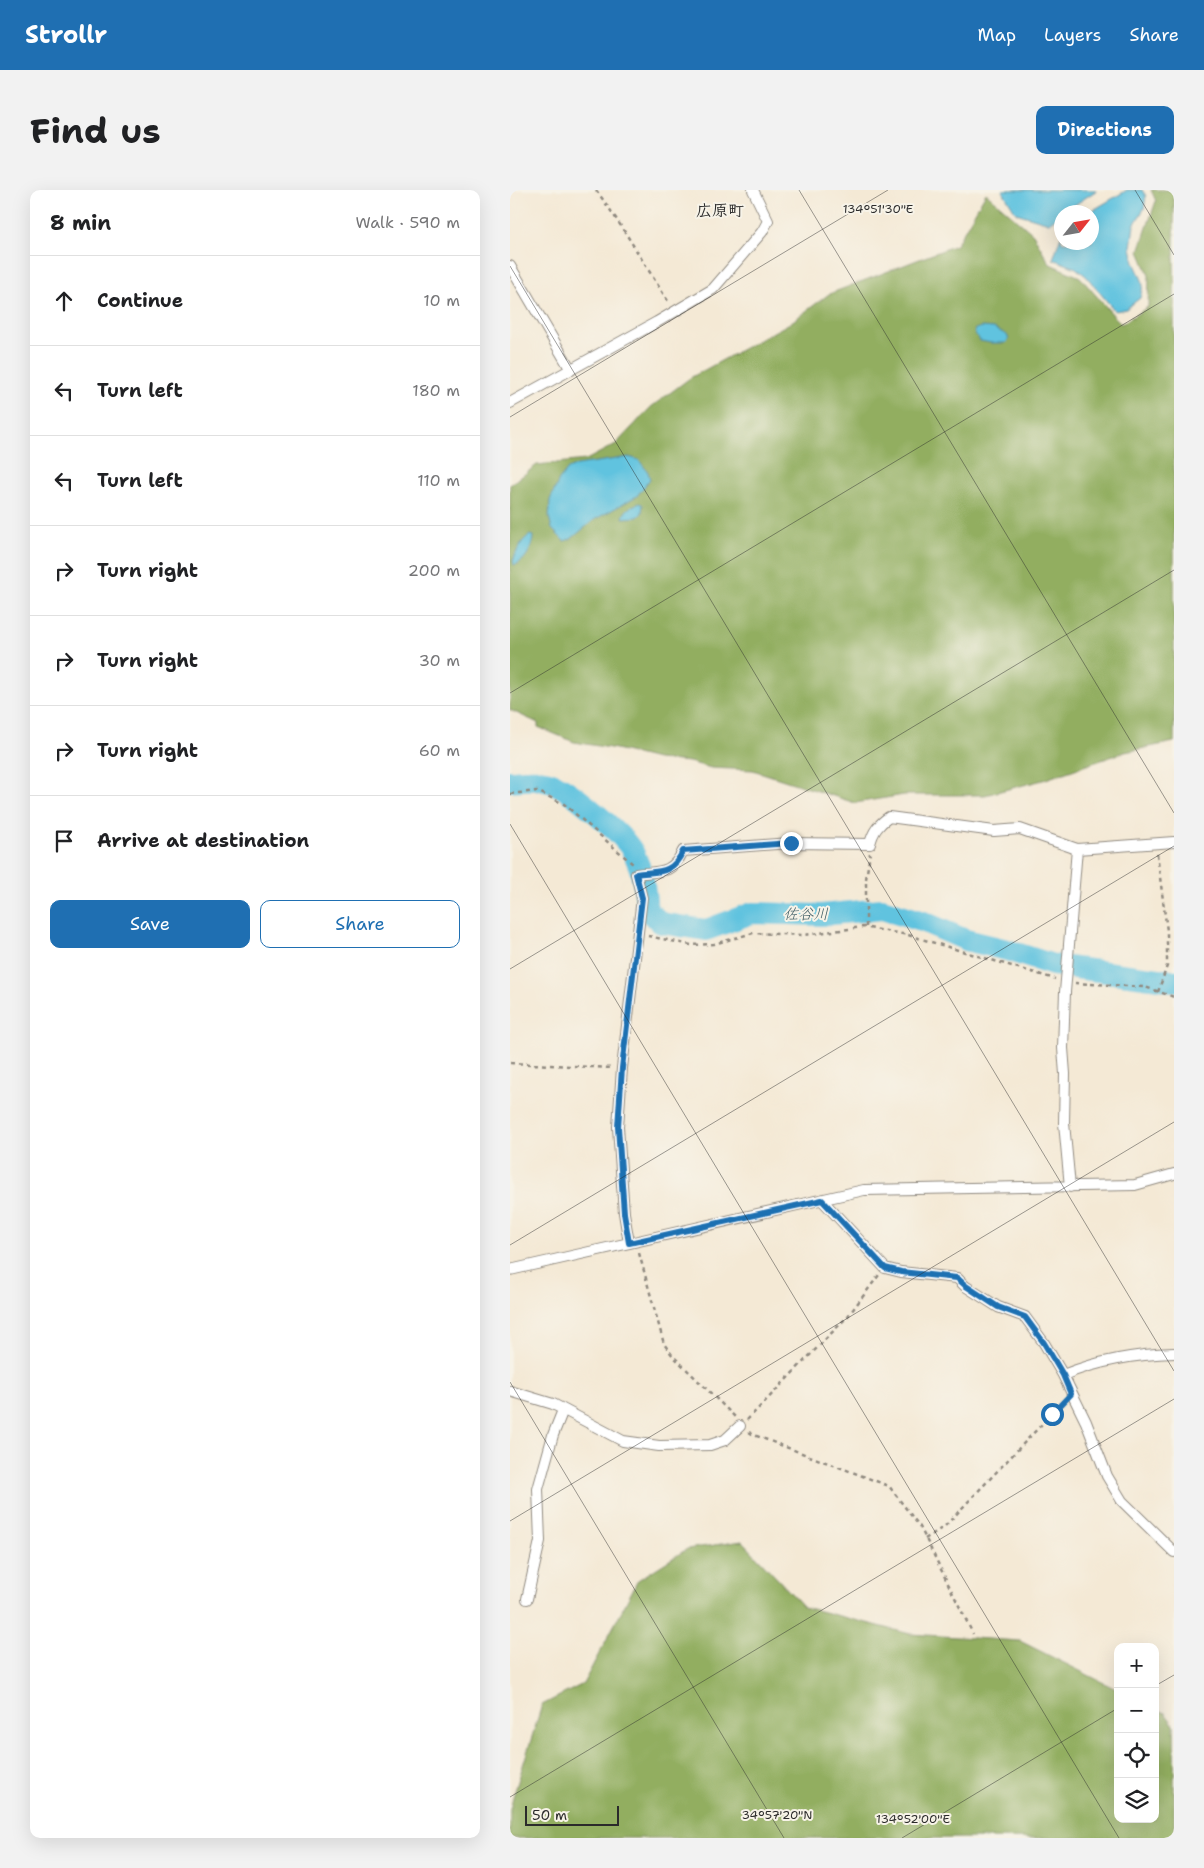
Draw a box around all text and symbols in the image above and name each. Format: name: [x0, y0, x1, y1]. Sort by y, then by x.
text: Strollr: [25, 19, 107, 51]
text: Map: [978, 23, 1016, 47]
text: Layers: [1044, 23, 1101, 47]
text: Share: [1129, 23, 1179, 47]
button: Directions: [1036, 106, 1174, 154]
text: Find us: [30, 107, 161, 154]
district label: 広原町: [696, 200, 744, 221]
text: 134°51'30"E: [843, 201, 913, 217]
north arrow: [1054, 205, 1099, 250]
text: 8 min: [50, 209, 111, 237]
text: Walk · 590 m: [355, 212, 460, 233]
icon: ahead: [50, 287, 78, 315]
text: Continue: [97, 288, 183, 313]
text: 10 m: [423, 290, 460, 311]
icon: left: [50, 377, 78, 405]
text: Turn left: [97, 378, 183, 403]
text: 180 m: [412, 380, 460, 401]
icon: left: [50, 467, 78, 495]
text: Turn left: [97, 468, 183, 493]
text: 110 m: [417, 470, 460, 491]
icon: right: [50, 557, 78, 585]
text: Turn right: [97, 558, 198, 583]
text: 200 m: [408, 560, 460, 581]
icon: right: [50, 647, 78, 675]
text: Turn right: [97, 648, 198, 673]
text: 30 m: [419, 650, 460, 671]
icon: right: [50, 737, 78, 765]
text: Turn right: [97, 738, 198, 763]
text: 60 m: [419, 740, 460, 761]
icon: arrive: [50, 827, 78, 855]
text: Arrive at destination: [97, 828, 309, 853]
route end: [780, 832, 803, 855]
button: Save: [50, 900, 250, 948]
button: Share: [260, 900, 460, 948]
water label: 佐谷川: [783, 904, 829, 924]
route start: [1041, 1403, 1064, 1426]
map controls: [1114, 1643, 1159, 1823]
button: +: [1114, 1643, 1159, 1688]
button: −: [1114, 1688, 1159, 1733]
button: locate: [1114, 1733, 1159, 1778]
button: layers: [1114, 1778, 1159, 1823]
scale bar: [525, 1803, 619, 1826]
text: 50 m: [532, 1806, 567, 1824]
text: 34°57'20"N: [742, 1807, 812, 1823]
text: 134°52'00"E: [876, 1811, 950, 1827]

